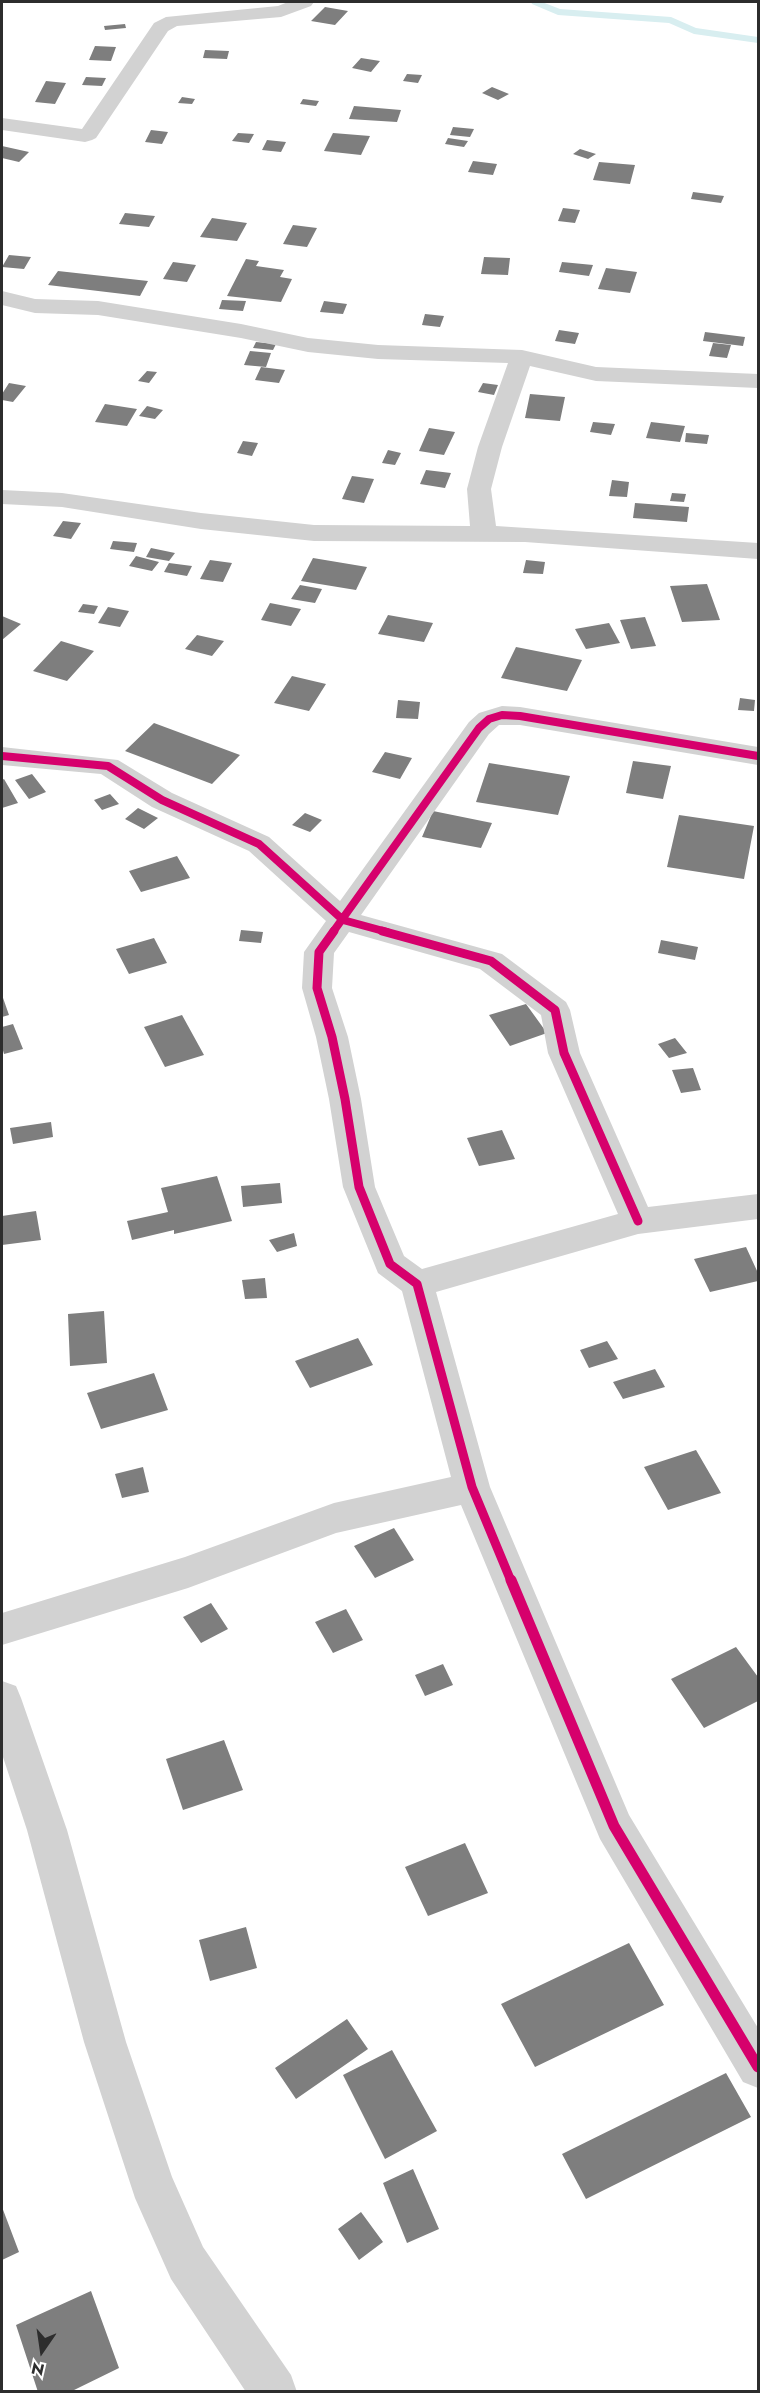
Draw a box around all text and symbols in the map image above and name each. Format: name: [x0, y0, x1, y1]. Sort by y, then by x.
north arrow: [12, 2321, 72, 2381]
text: N: [29, 2356, 47, 2382]

